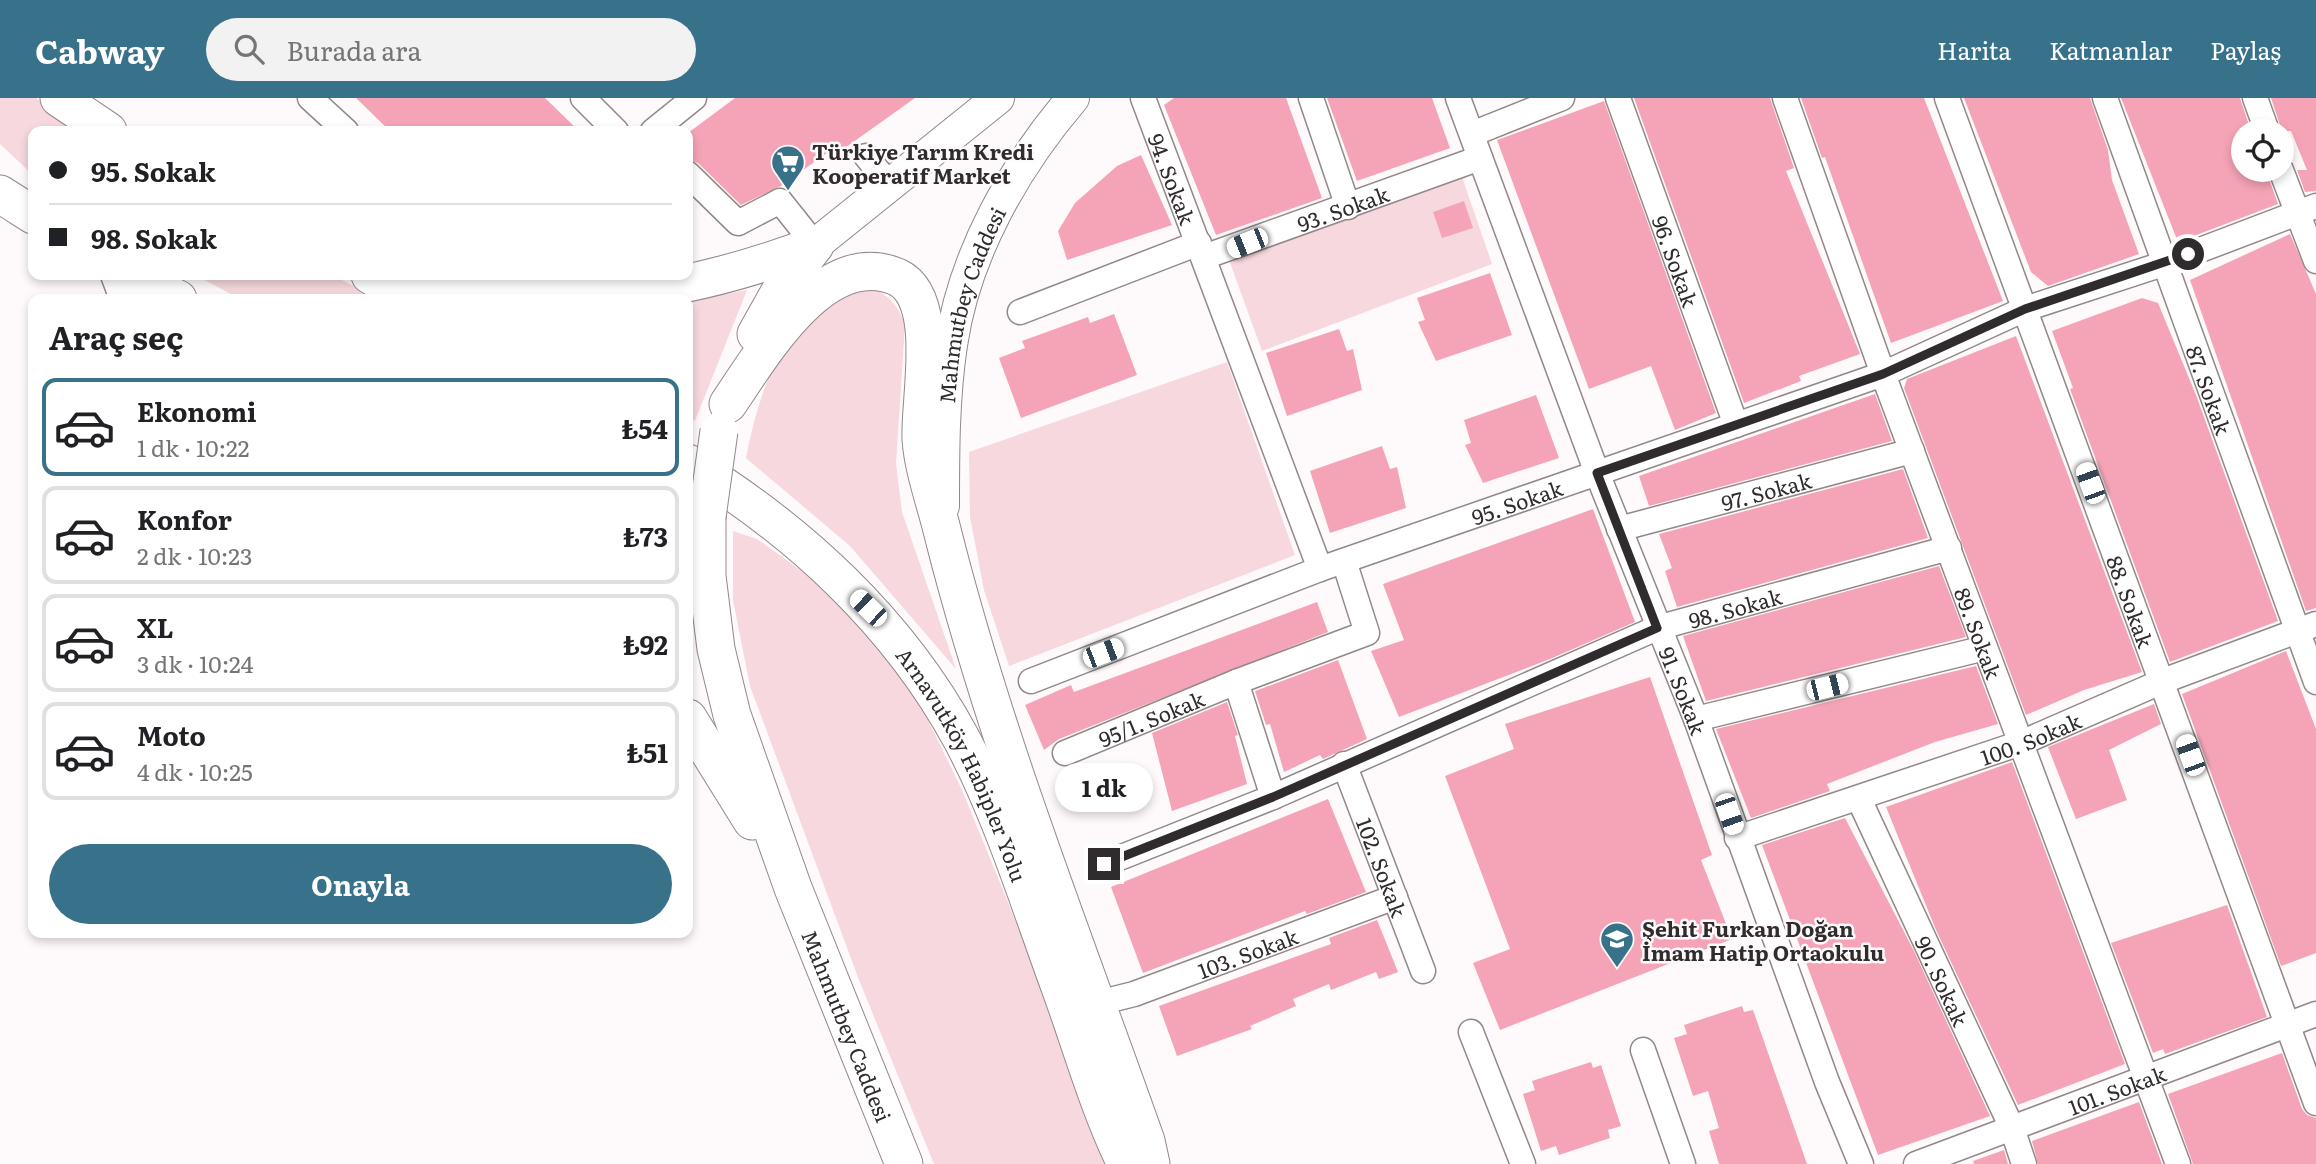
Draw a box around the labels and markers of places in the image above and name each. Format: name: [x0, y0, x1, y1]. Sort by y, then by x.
place label: Türkiye Tarım Kredi Kooperatif Market: [812, 135, 1034, 190]
supermarket icon: Türkiye Tarım Kredi Kooperatif Market: [769, 143, 807, 192]
place label: Şehit Furkan Doğan İmam Hatip Ortaokulu: [1642, 912, 1884, 967]
school or university icon: Şehit Furkan Doğan İmam Hatip Ortaokulu: [1598, 920, 1636, 969]

